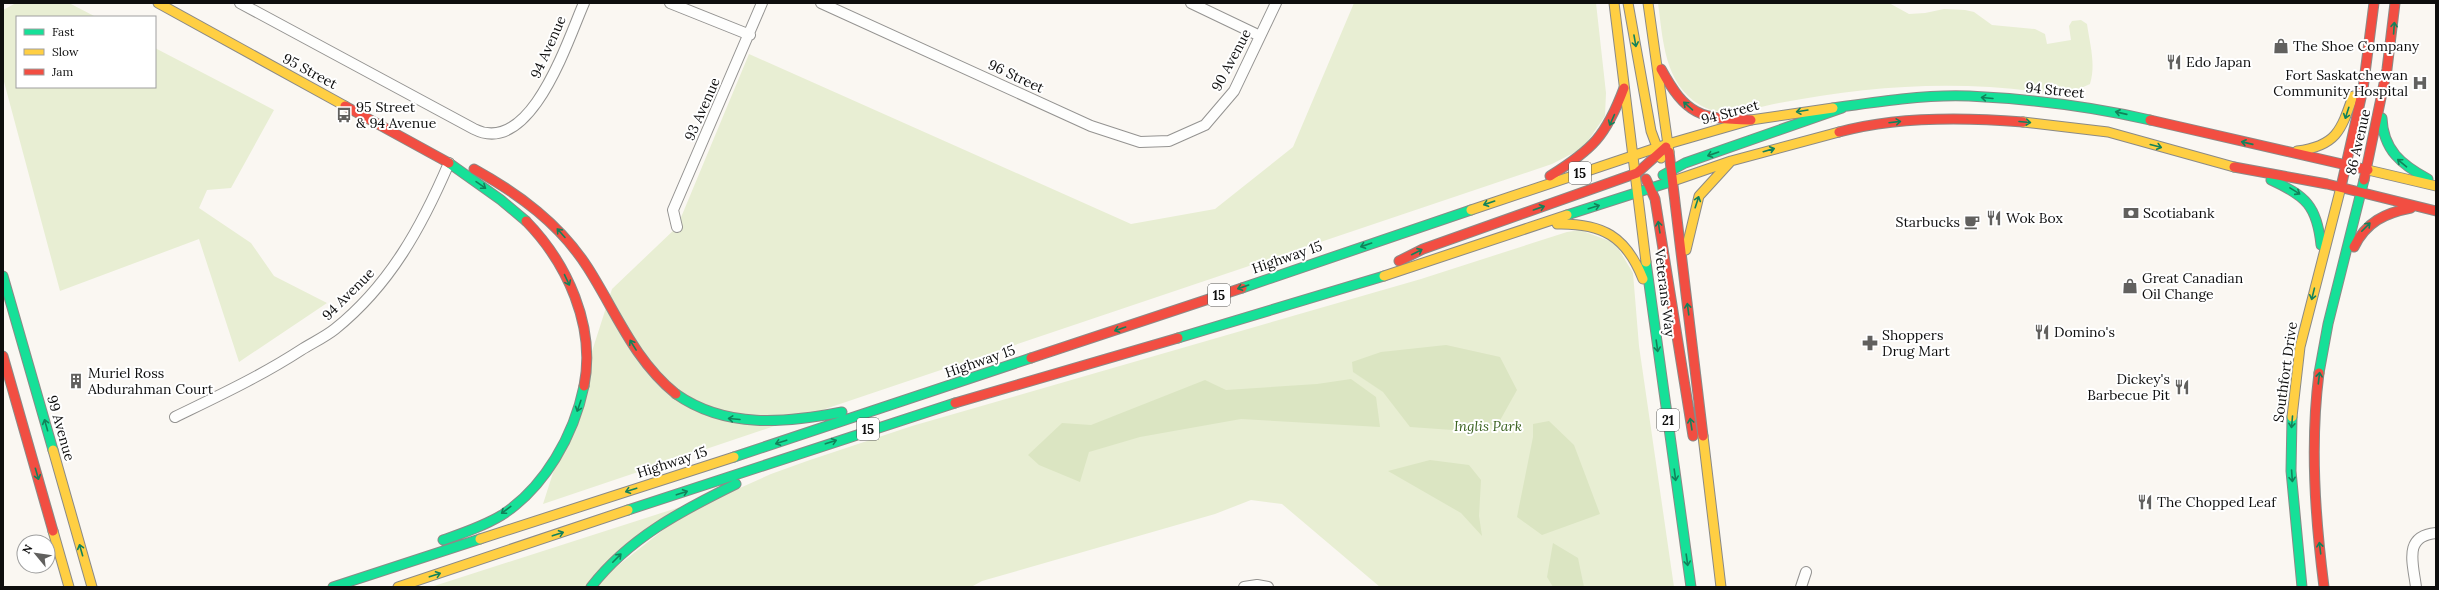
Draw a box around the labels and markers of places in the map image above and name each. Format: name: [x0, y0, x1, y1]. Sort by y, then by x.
shop icon: The Shoe Company: [2272, 37, 2290, 55]
place label: The Shoe Company: [2293, 37, 2420, 55]
restaurant icon: Edo Japan: [2165, 53, 2183, 71]
place label: Edo Japan: [2186, 53, 2252, 71]
place label: Fort Saskatchewan Community Hospital: [2273, 66, 2409, 100]
hospital icon: Fort Saskatchewan Community Hospital: [2411, 74, 2429, 92]
place label: 95 Street & 94 Avenue: [356, 98, 437, 132]
bus stop icon: 95 Street & 94 Avenue: [335, 106, 353, 124]
bank icon: Scotiabank: [2122, 204, 2140, 222]
place label: Scotiabank: [2143, 204, 2215, 222]
restaurant icon: Wok Box: [1985, 209, 2003, 227]
place label: Wok Box: [2006, 209, 2064, 227]
place label: Starbucks: [1896, 213, 1960, 231]
cafe icon: Starbucks: [1963, 213, 1981, 231]
place label: Great Canadian Oil Change: [2142, 269, 2244, 303]
shop icon: Great Canadian Oil Change: [2121, 277, 2139, 295]
restaurant icon: Domino's: [2033, 323, 2051, 341]
place label: Domino's: [2054, 323, 2115, 341]
place label: Shoppers Drug Mart: [1882, 326, 1951, 360]
pharmacy icon: Shoppers Drug Mart: [1861, 334, 1879, 352]
place label: Muriel Ross Abdurahman Court: [87, 364, 214, 398]
place label: Dickey's Barbecue Pit: [2087, 370, 2171, 404]
building icon: Muriel Ross Abdurahman Court: [67, 372, 85, 390]
restaurant icon: Dickey's Barbecue Pit: [2173, 378, 2191, 396]
restaurant icon: The Chopped Leaf: [2136, 493, 2154, 511]
place label: The Chopped Leaf: [2157, 493, 2277, 511]

